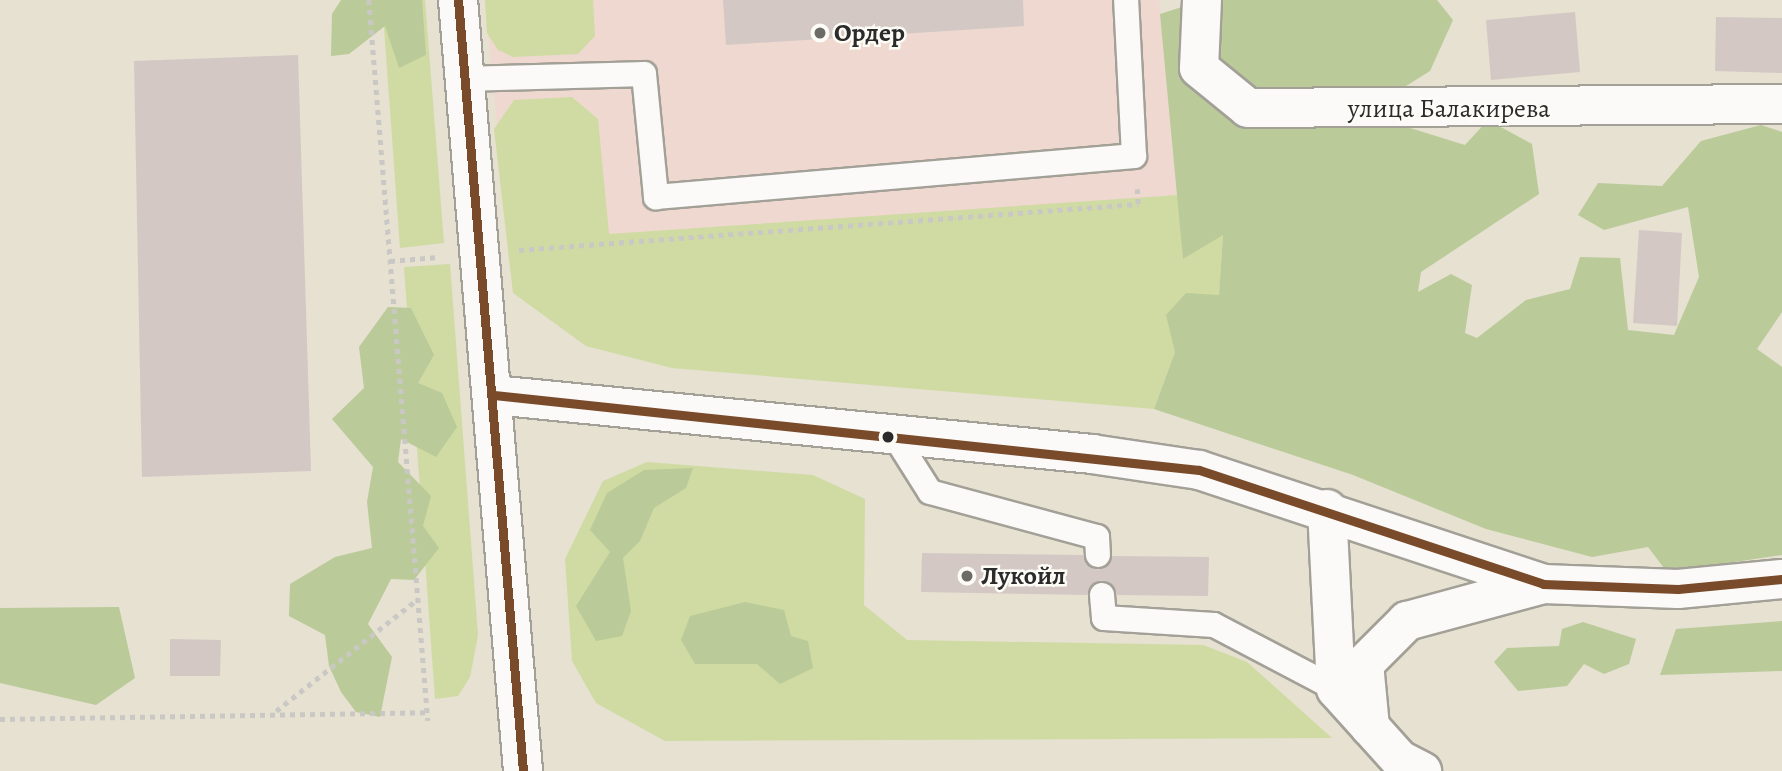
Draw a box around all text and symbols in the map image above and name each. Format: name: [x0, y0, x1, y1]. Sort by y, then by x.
place label: Ордер: [834, 17, 905, 49]
marker: Ордер: [812, 25, 828, 41]
street label: улица Балакирева: [1348, 93, 1550, 125]
unlabelled marker: [881, 430, 895, 444]
place label: Лукойл: [981, 560, 1066, 592]
marker: Лукойл: [959, 568, 975, 584]

